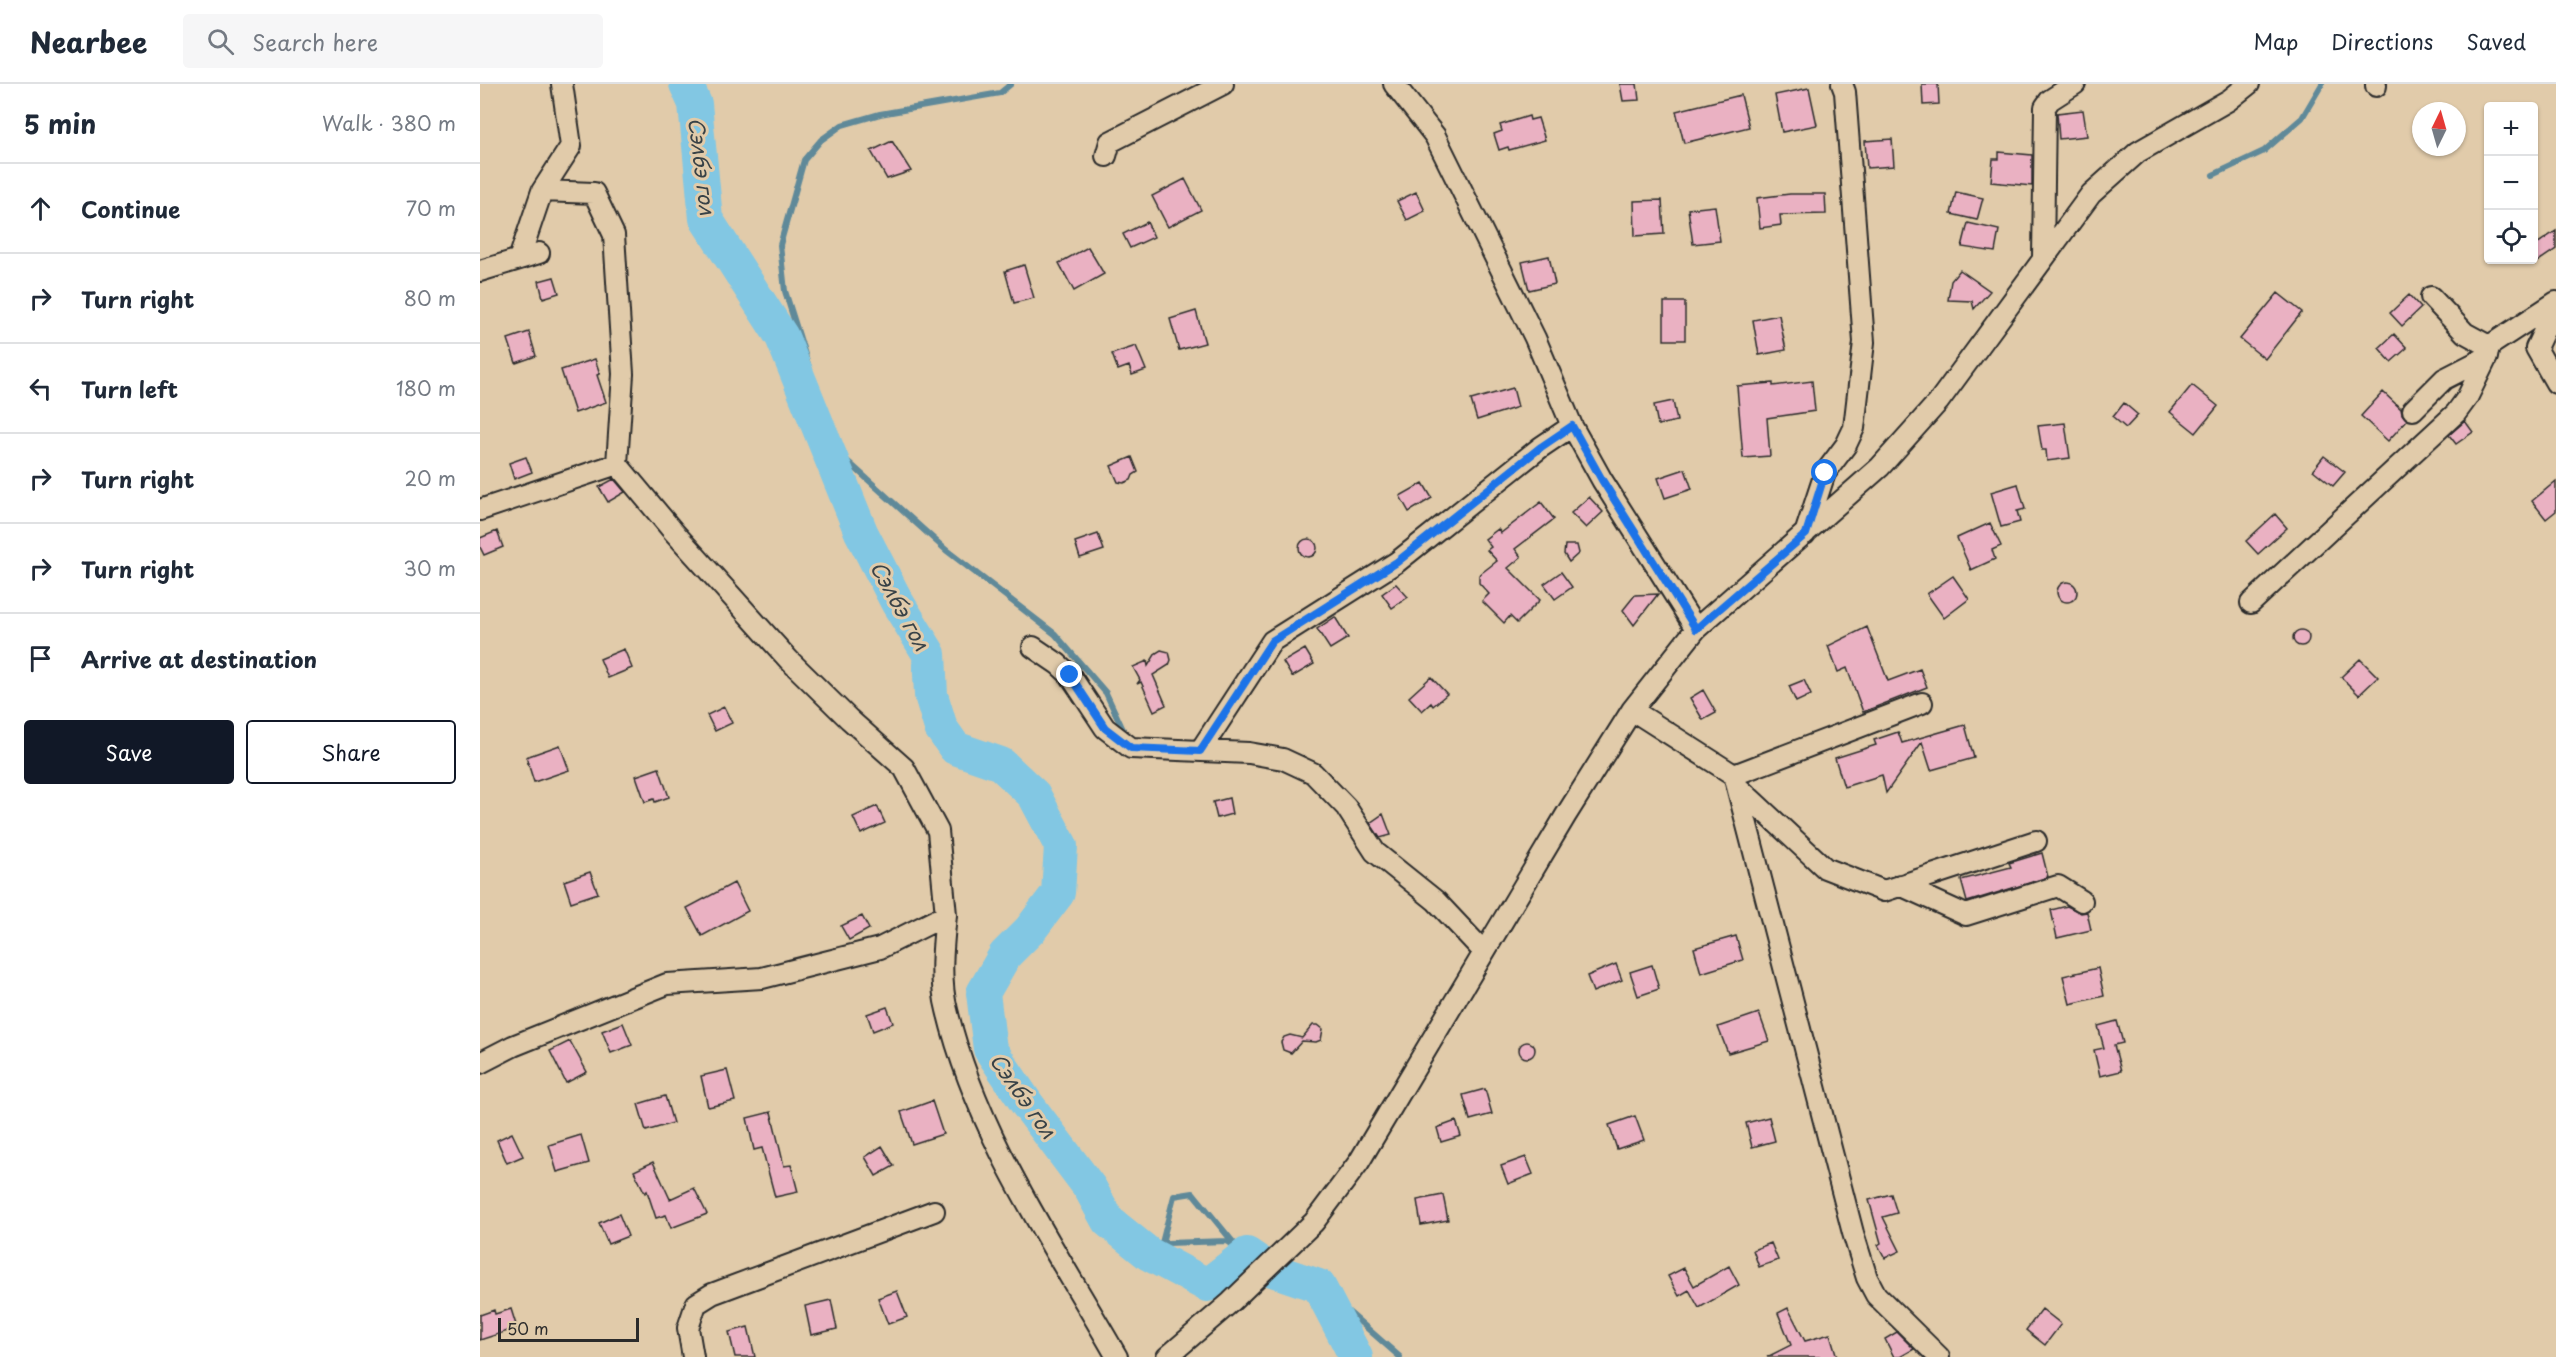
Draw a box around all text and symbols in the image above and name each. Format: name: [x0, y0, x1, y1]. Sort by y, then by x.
search box: [183, 14, 603, 68]
text: Nearbee: [30, 20, 147, 63]
icon: search: [204, 25, 237, 58]
text: Search here: [252, 25, 378, 58]
text: Map: [2253, 25, 2298, 57]
text: Directions: [2331, 25, 2433, 57]
text: Saved: [2466, 25, 2526, 57]
north arrow: [2412, 102, 2466, 156]
map controls: [2484, 102, 2538, 264]
button: +: [2484, 102, 2538, 156]
text: 5 min: [24, 104, 96, 143]
text: Walk · 380 m: [322, 108, 456, 138]
water label: Сэлбэ гол: [681, 115, 725, 217]
button: −: [2484, 156, 2538, 210]
icon: ahead: [24, 192, 57, 225]
text: Continue: [81, 192, 180, 225]
text: 70 m: [406, 193, 456, 223]
button: locate: [2484, 210, 2538, 264]
icon: right: [24, 282, 57, 315]
text: Turn right: [81, 282, 194, 315]
text: 80 m: [404, 283, 456, 313]
icon: left: [24, 372, 57, 405]
text: Turn left: [81, 372, 178, 405]
text: 180 m: [396, 373, 456, 403]
route start: [1811, 459, 1837, 485]
icon: right: [24, 462, 57, 495]
text: Turn right: [81, 462, 194, 495]
text: 20 m: [404, 463, 456, 493]
icon: right: [24, 552, 57, 585]
text: Turn right: [81, 552, 194, 585]
text: 30 m: [403, 553, 456, 583]
water label: Сэлбэ гол: [863, 554, 939, 656]
icon: arrive: [24, 642, 57, 675]
text: Arrive at destination: [81, 642, 317, 675]
route end: [1056, 661, 1082, 687]
button: Save: [24, 720, 234, 784]
button: Share: [246, 720, 456, 784]
water label: Сэлбэ гол: [983, 1046, 1065, 1144]
scale bar: [498, 1315, 639, 1342]
text: 50 m: [507, 1316, 548, 1340]

